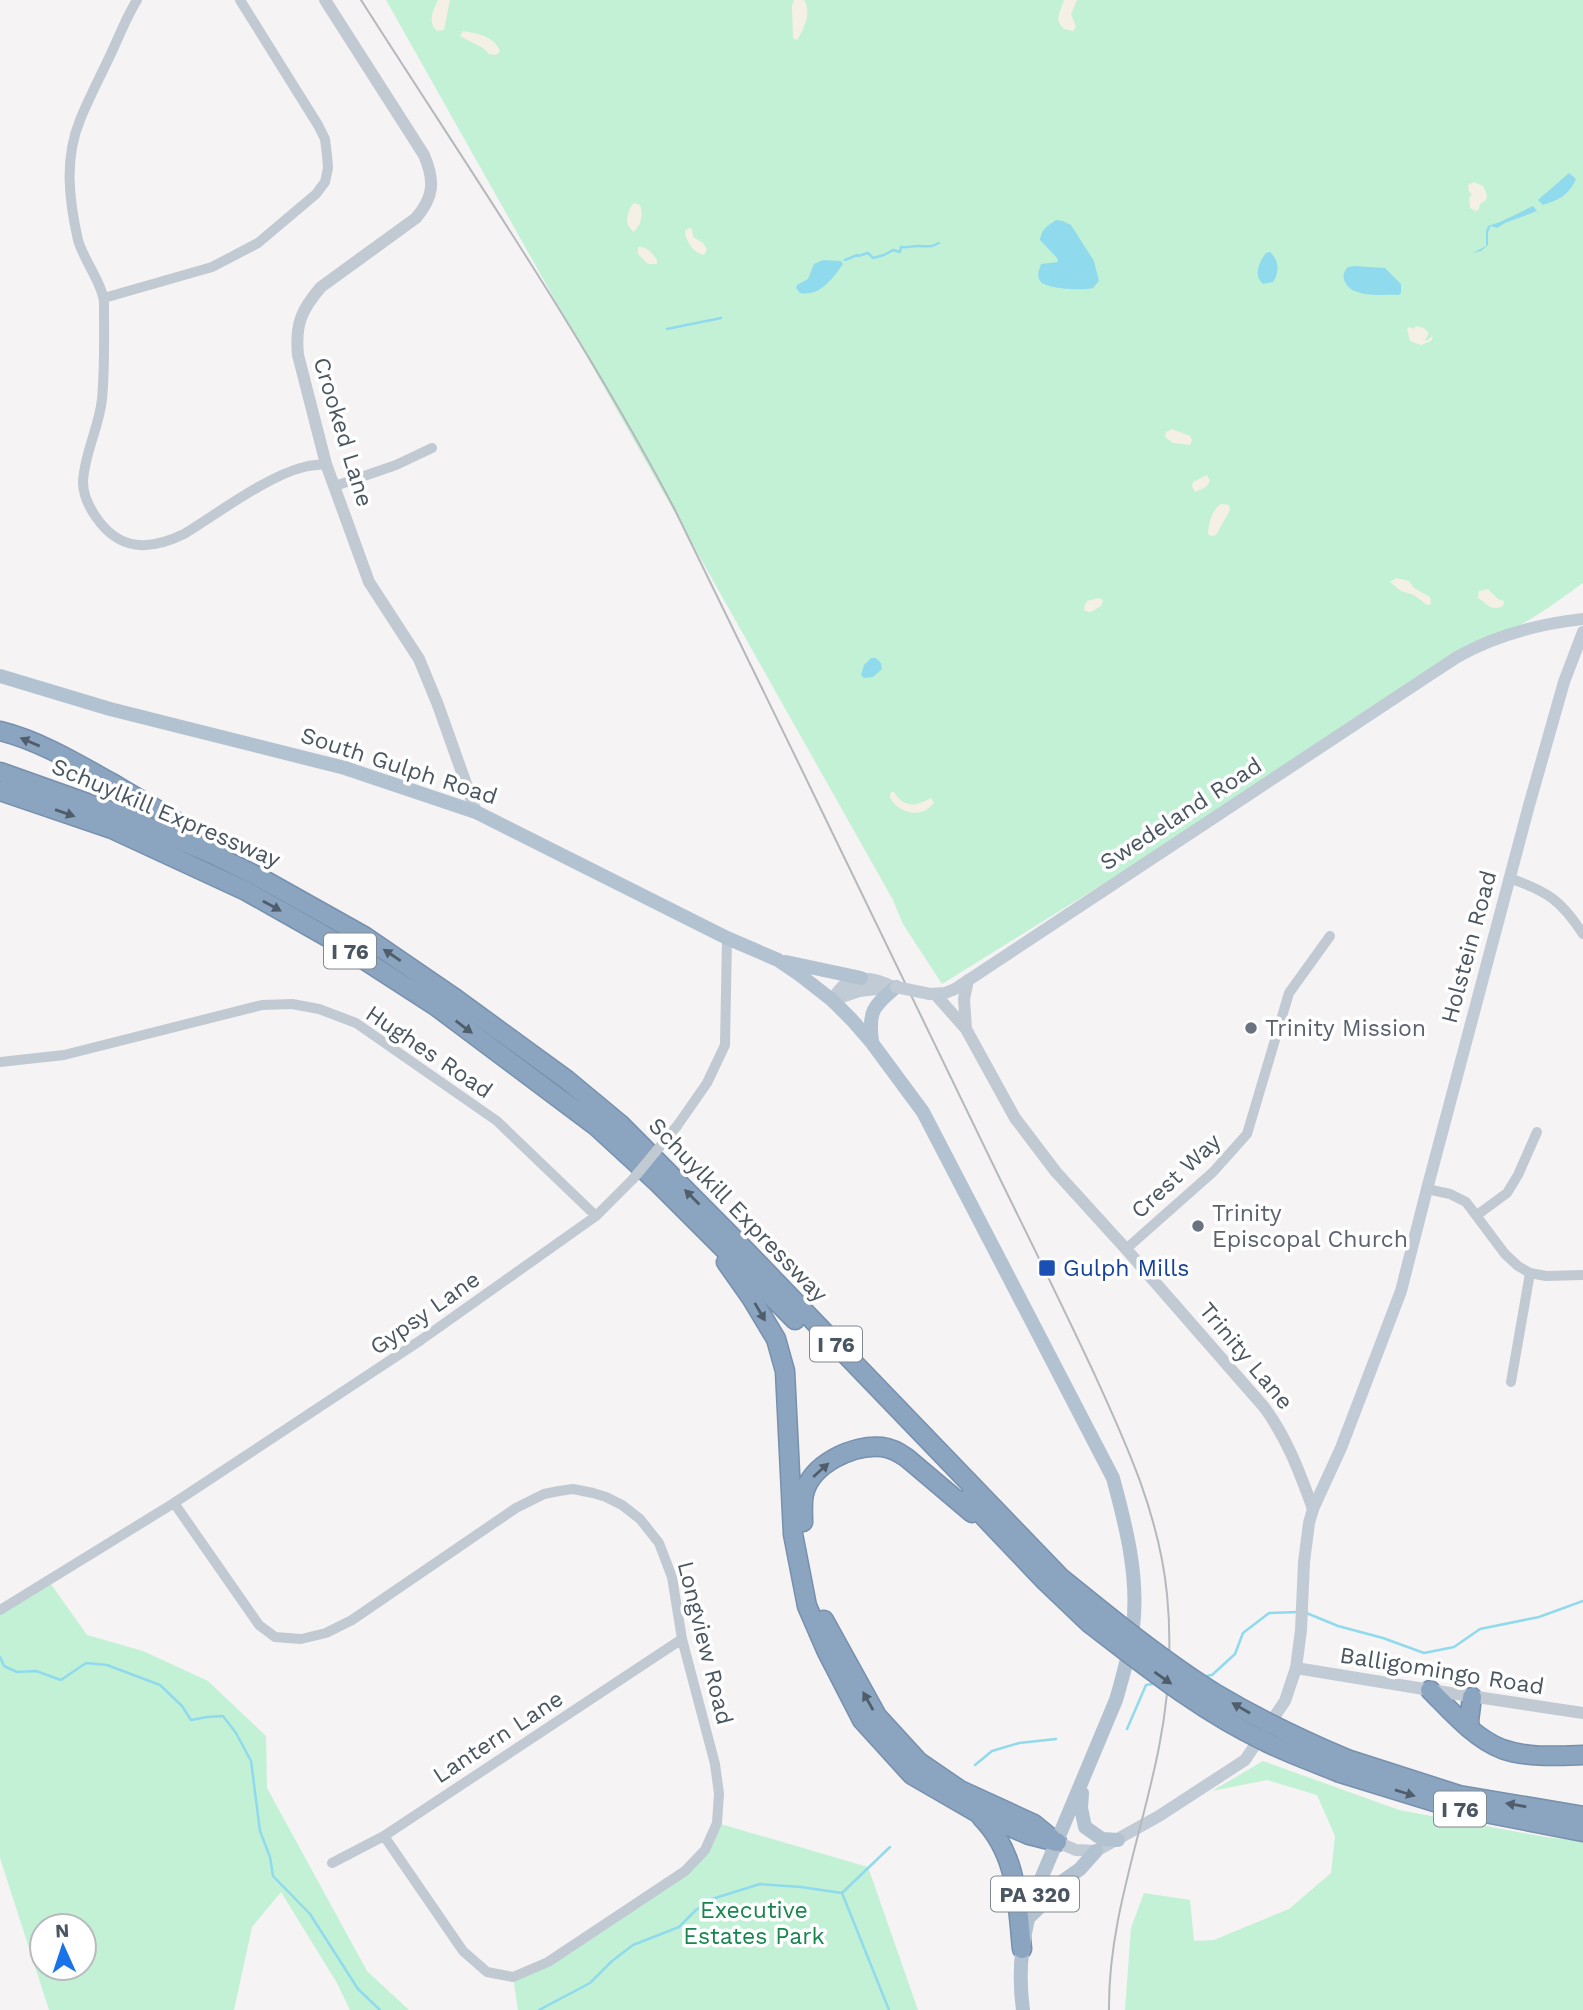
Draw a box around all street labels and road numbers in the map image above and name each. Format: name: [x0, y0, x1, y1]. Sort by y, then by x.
street label: Crooked Lane: [307, 354, 379, 510]
street label: South Gulph Road: [297, 721, 501, 811]
street label: Swedeland Road: [1095, 752, 1267, 876]
street label: Schuylkill Expressway: [48, 753, 284, 873]
street label: Holstein Road: [1436, 868, 1502, 1026]
road number: I 76: [324, 934, 376, 968]
street label: Hughes Road: [361, 1000, 497, 1104]
street label: Schuylkill Expressway: [643, 1112, 833, 1308]
street label: Crest Way: [1126, 1128, 1226, 1224]
street label: Gypsy Lane: [365, 1265, 485, 1361]
street label: Trinity Lane: [1193, 1297, 1299, 1415]
road number: I 76: [810, 1326, 862, 1362]
street label: Longview Road: [672, 1558, 738, 1728]
street label: Balligomingo Road: [1338, 1642, 1546, 1700]
street label: Lantern Lane: [428, 1685, 568, 1789]
road number: I 76: [1434, 1792, 1486, 1826]
road number: PA 320: [991, 1876, 1079, 1912]

